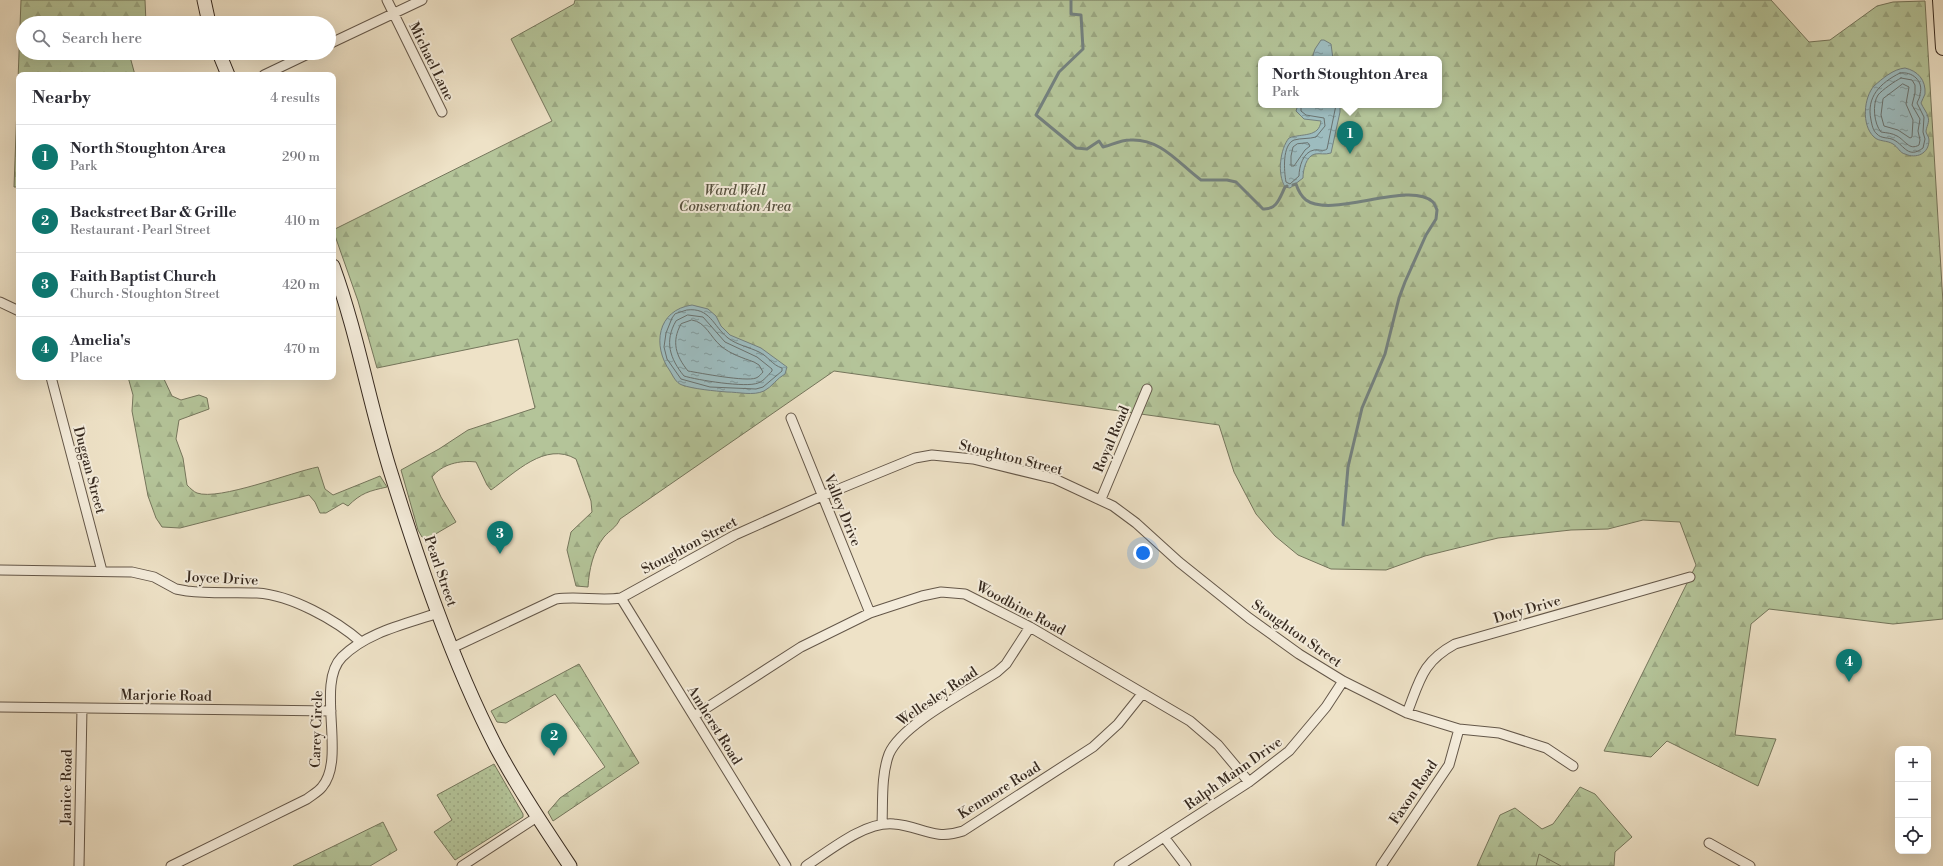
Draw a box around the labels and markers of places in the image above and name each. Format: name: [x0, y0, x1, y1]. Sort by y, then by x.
pin: 1: [1337, 121, 1363, 154]
pin: 3: [487, 521, 513, 554]
pin: 4: [1836, 649, 1862, 682]
pin: 2: [541, 723, 567, 756]

